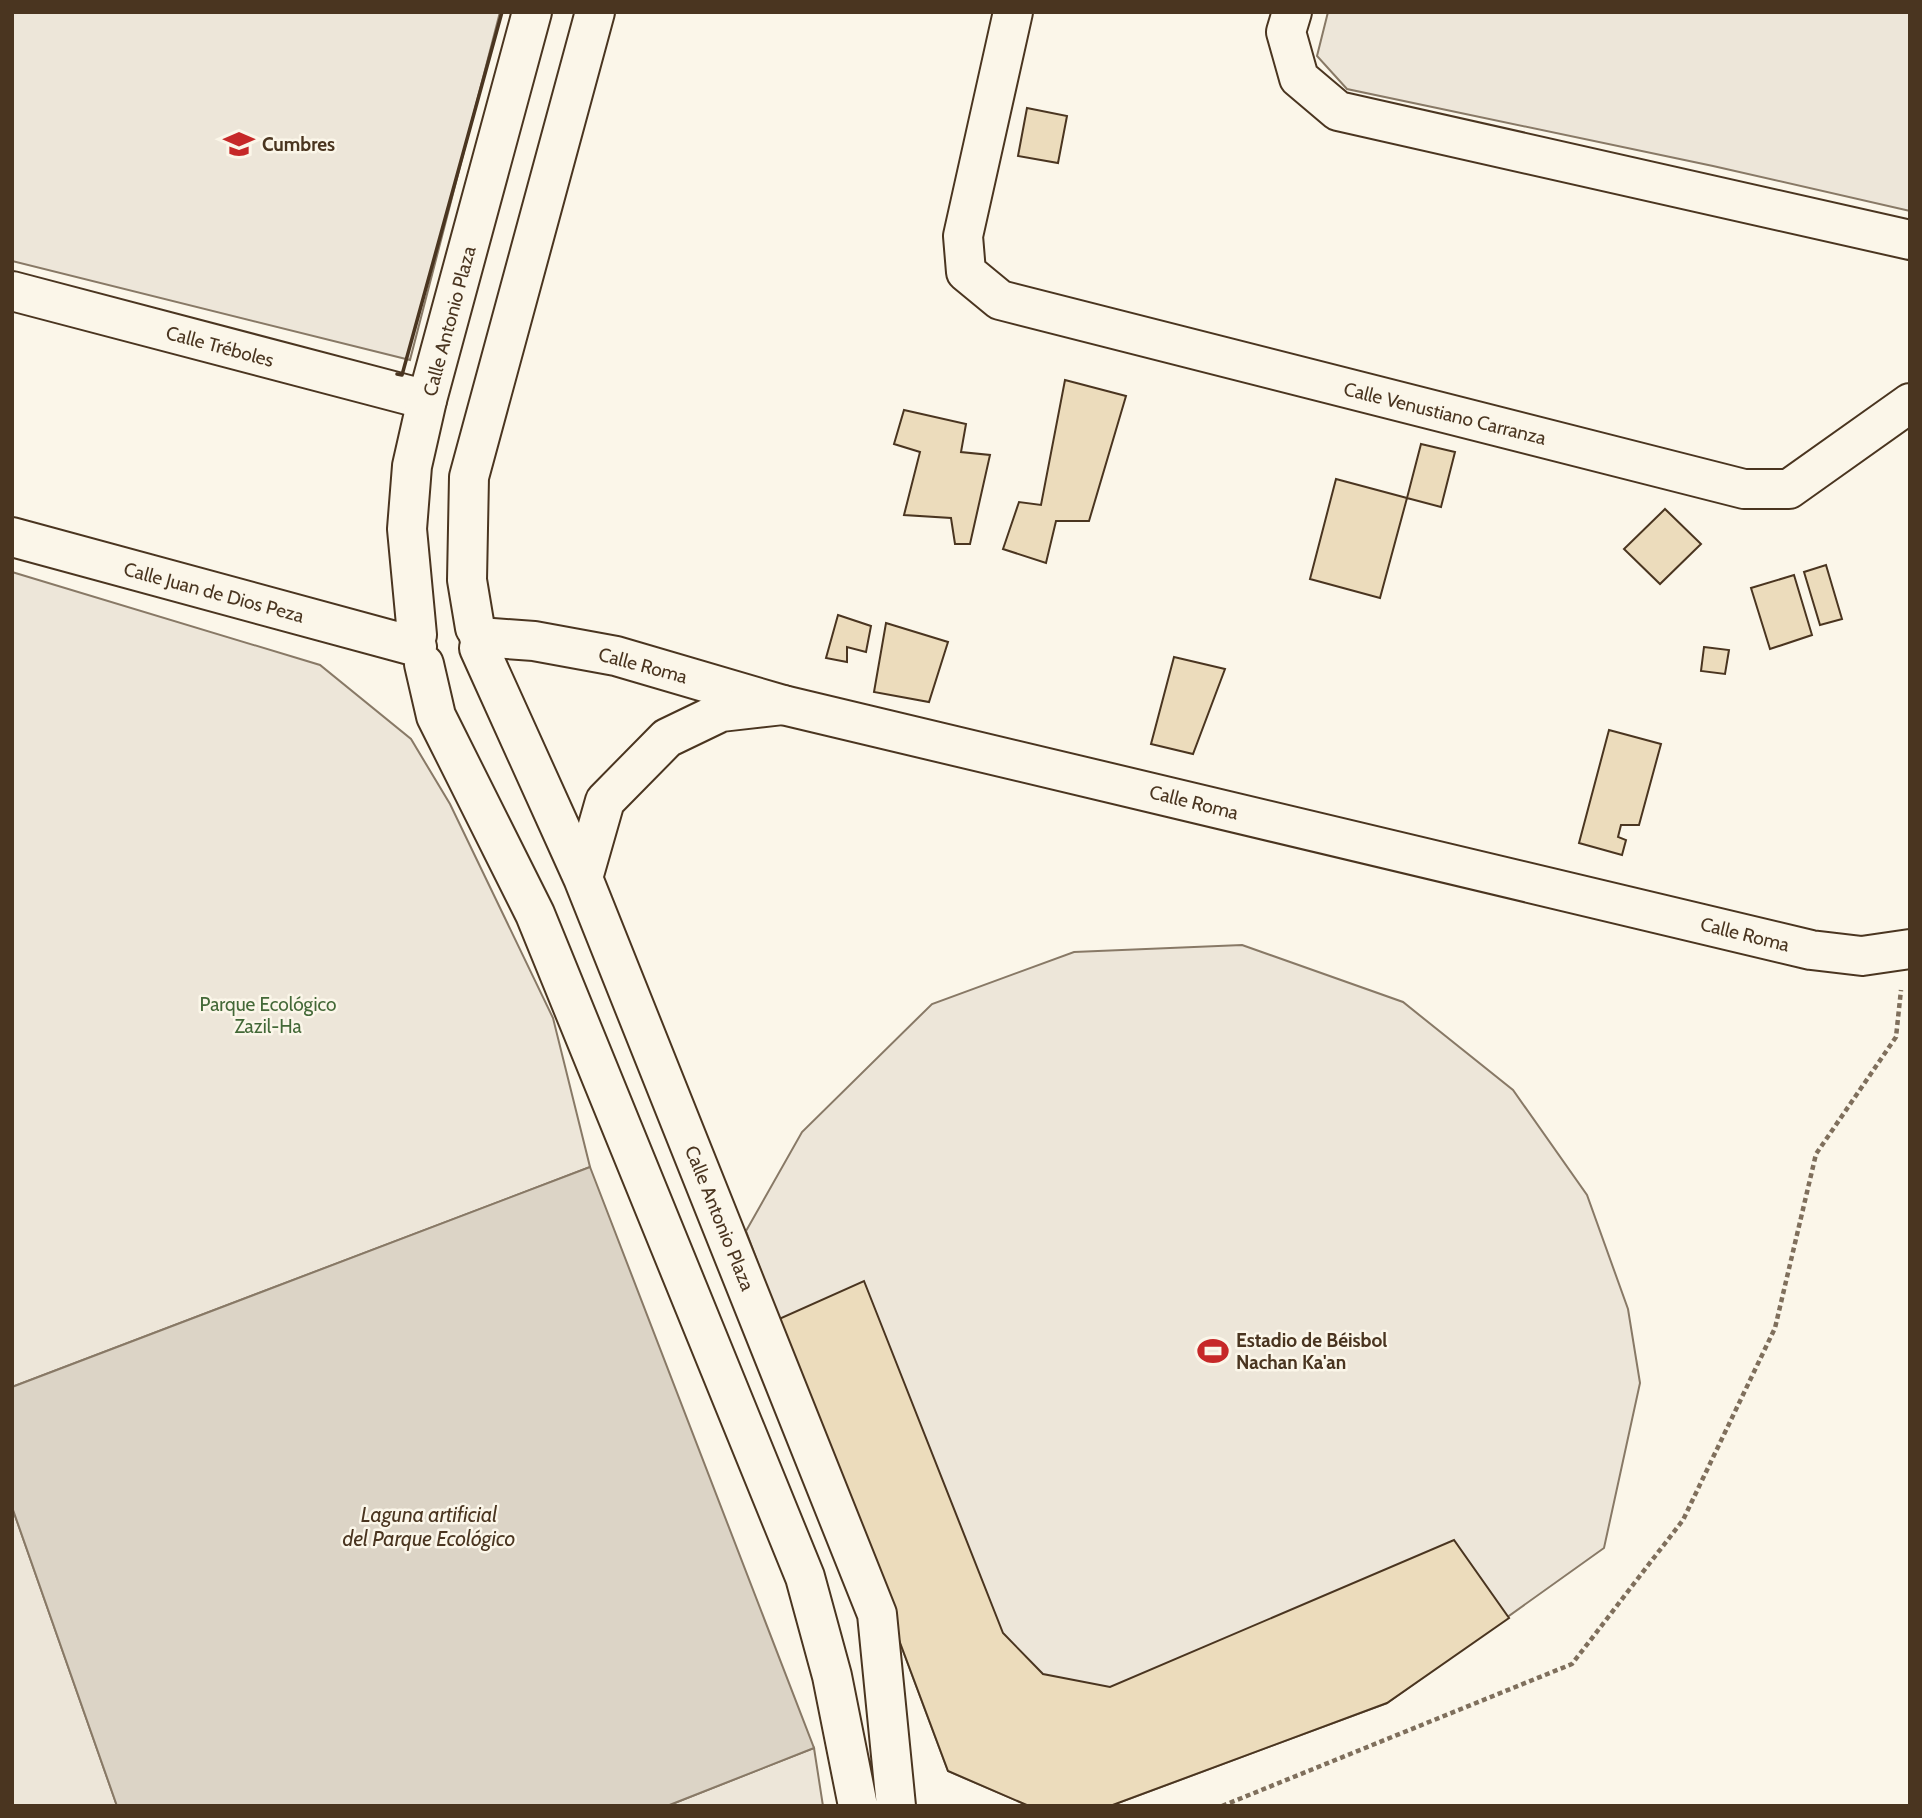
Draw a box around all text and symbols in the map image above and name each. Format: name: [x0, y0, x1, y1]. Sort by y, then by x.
school or university icon: Cumbres: [222, 127, 256, 161]
place label: Cumbres: [262, 133, 335, 156]
street label: Calle Antonio Plaza: [418, 244, 481, 399]
street label: Calle Tréboles: [163, 321, 276, 372]
street label: Calle Venustiano Carranza: [1341, 377, 1548, 450]
street label: Calle Juan de Dios Peza: [121, 557, 306, 628]
street label: Calle Roma: [596, 643, 690, 688]
street label: Calle Roma: [1147, 780, 1241, 825]
street label: Calle Roma: [1698, 912, 1792, 957]
park label: Parque Ecológico Zazil-Ha: [200, 993, 336, 1038]
street label: Calle Antonio Plaza: [680, 1142, 759, 1294]
place label: Estadio de Béisbol Nachan Ka'an: [1236, 1329, 1387, 1374]
sports icon: Estadio de Béisbol Nachan Ka'an: [1196, 1334, 1230, 1368]
water label: Laguna artificial del Parque Ecológico: [343, 1502, 515, 1551]

